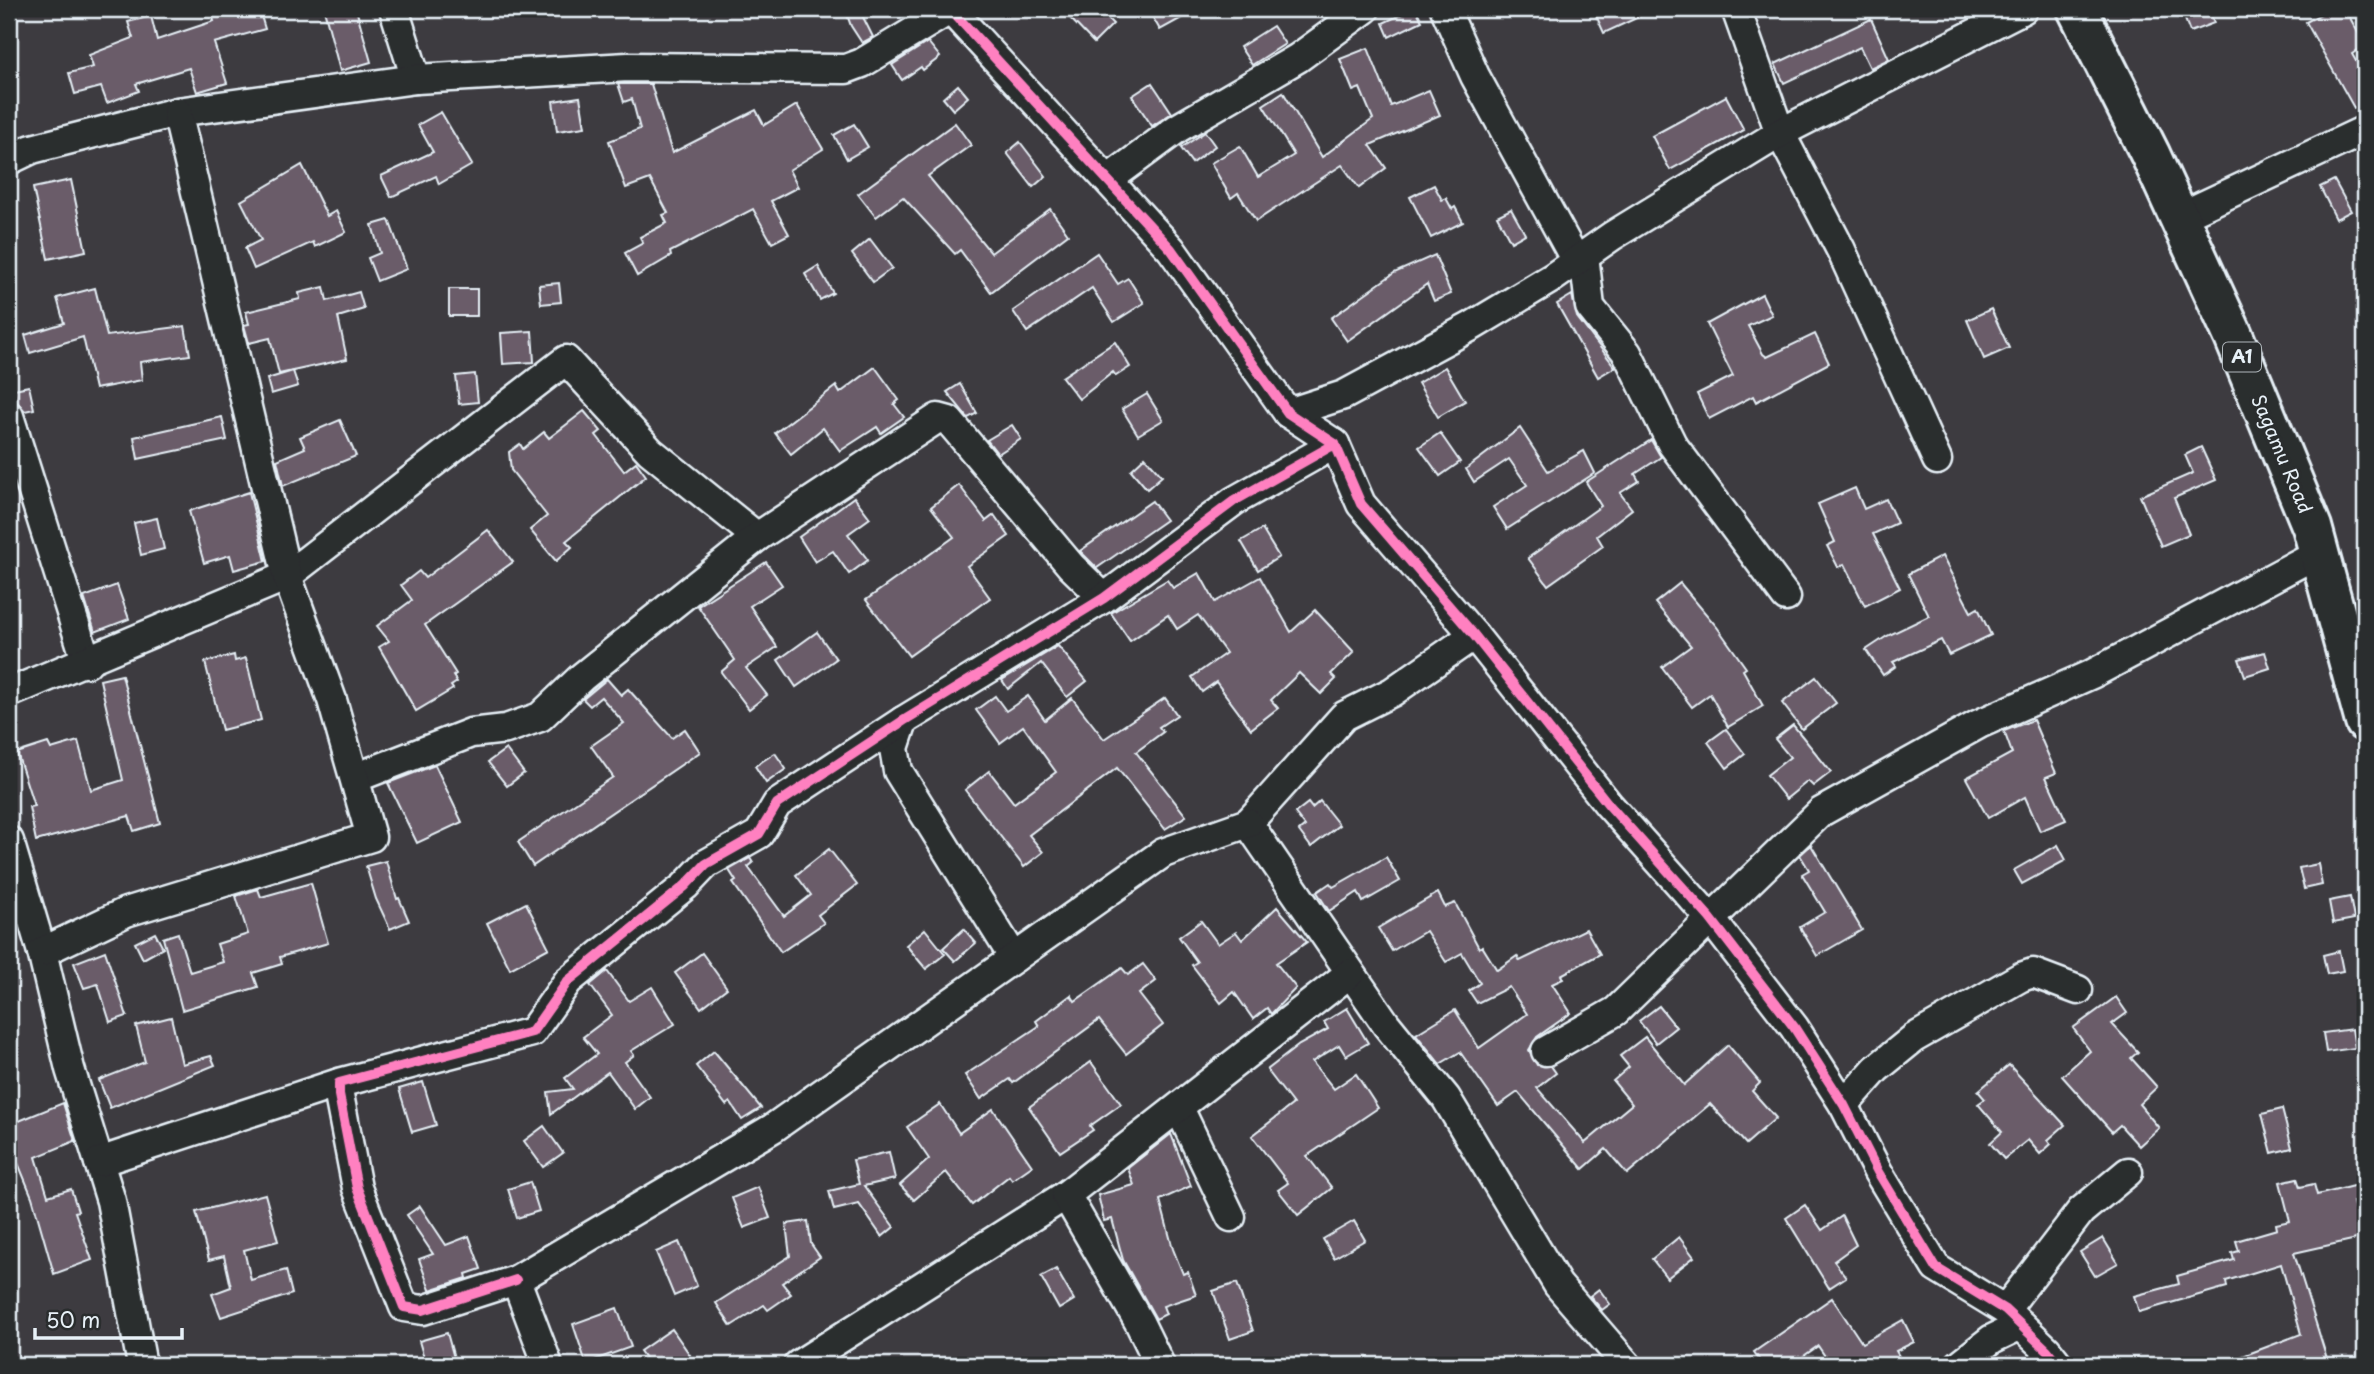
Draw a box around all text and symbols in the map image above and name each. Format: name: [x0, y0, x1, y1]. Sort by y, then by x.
road number: A1: [2223, 342, 2261, 372]
street label: Sagamu Road: [2245, 390, 2321, 517]
scale bar: [35, 1297, 182, 1341]
text: 50 m: [46, 1303, 100, 1335]

